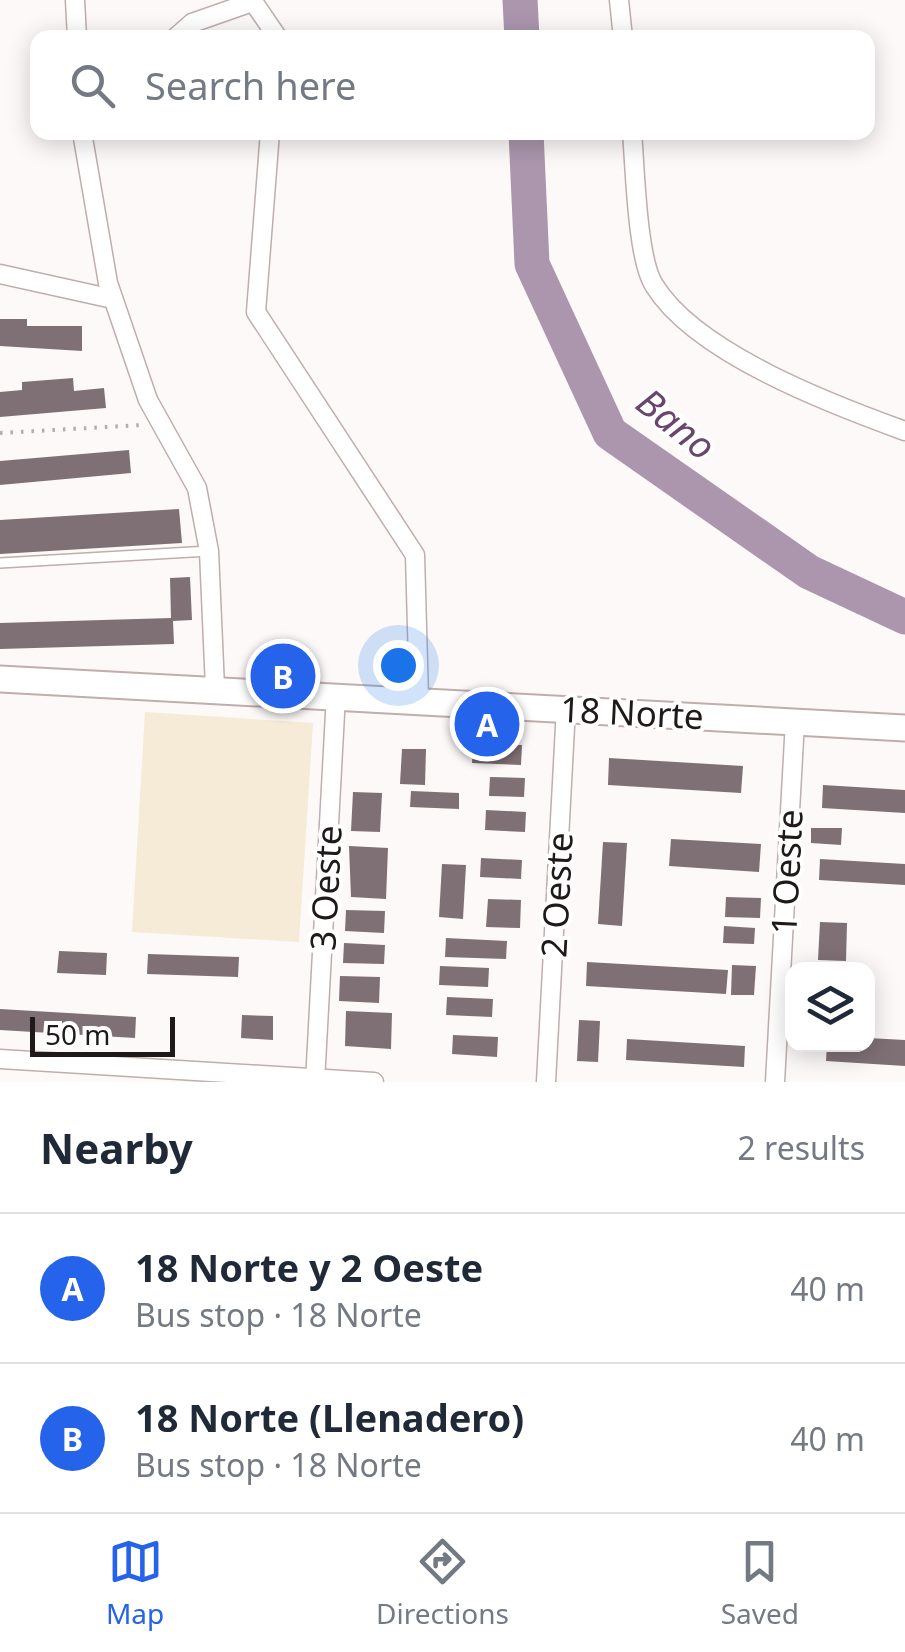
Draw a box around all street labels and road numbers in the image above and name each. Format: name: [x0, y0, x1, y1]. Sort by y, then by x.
street label: 18 Norte: [559, 685, 705, 739]
street label: 1 Oeste: [759, 808, 813, 936]
street label: 3 Oeste: [298, 824, 352, 952]
street label: 2 Oeste: [529, 831, 583, 959]

